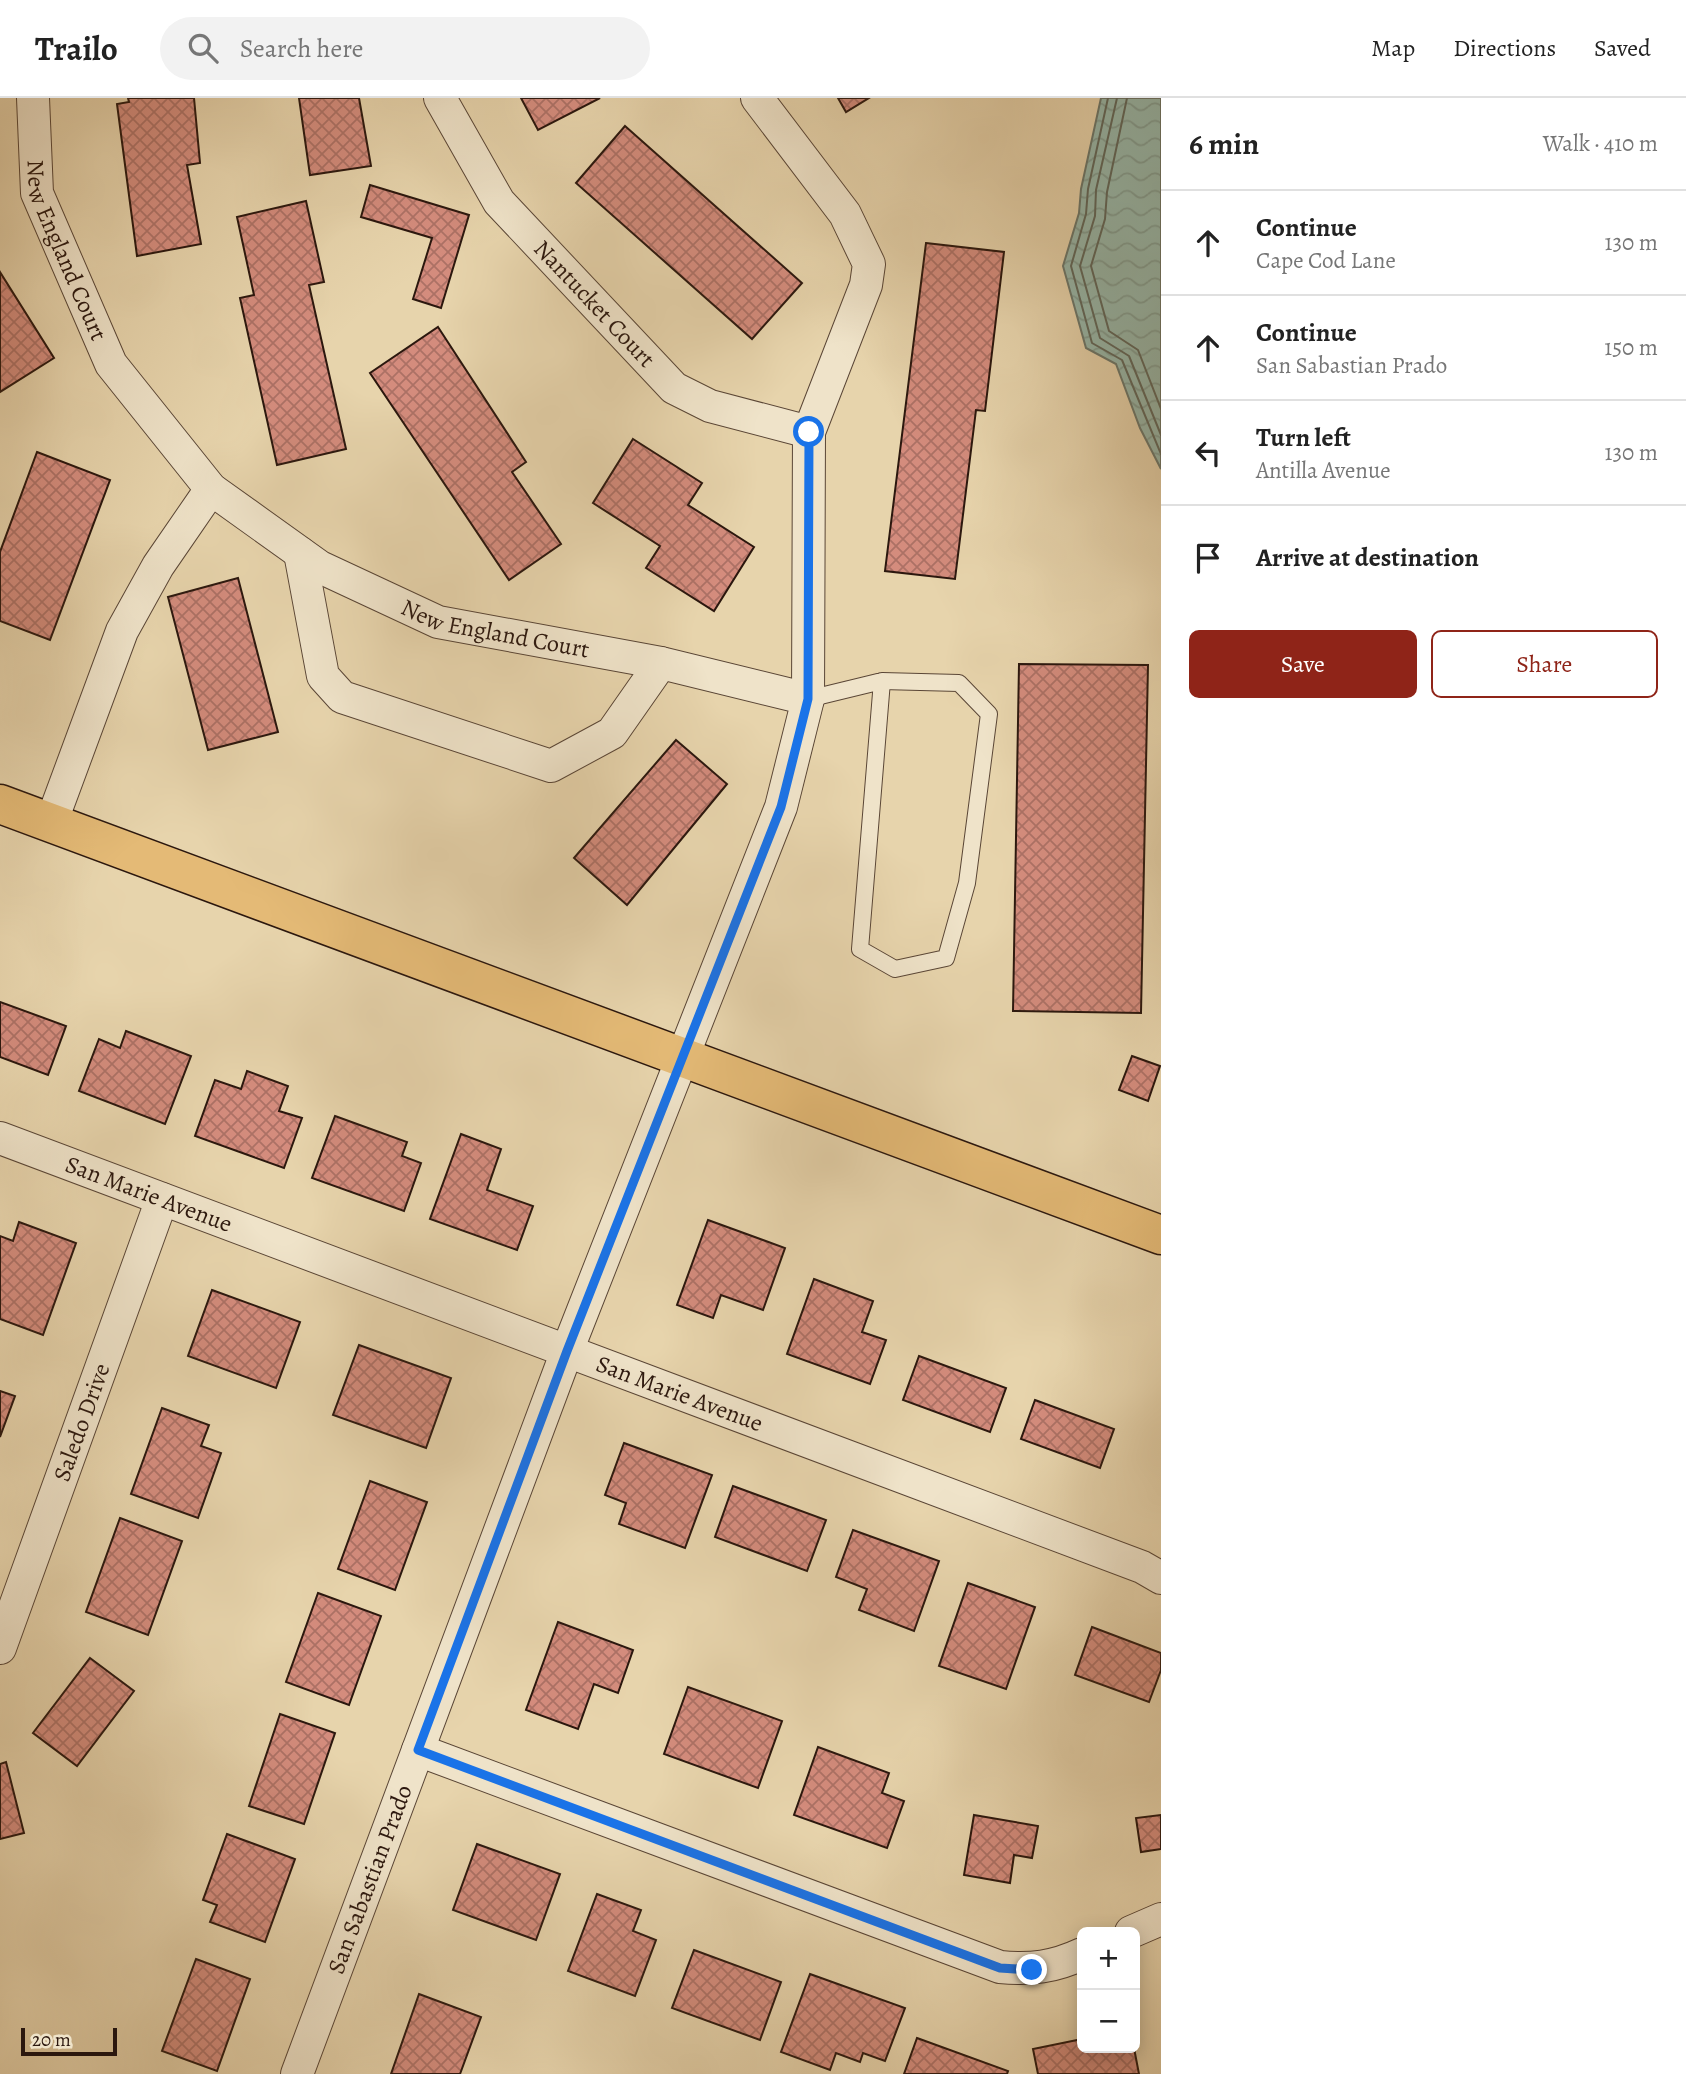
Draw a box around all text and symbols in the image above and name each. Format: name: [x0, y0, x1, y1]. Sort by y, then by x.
search box: [160, 17, 650, 80]
text: Trailo: [35, 26, 118, 71]
icon: search: [184, 29, 222, 67]
text: Search here: [240, 31, 364, 66]
text: Map: [1371, 32, 1415, 64]
text: Directions: [1453, 32, 1556, 64]
text: Saved: [1594, 32, 1651, 64]
text: 6 min: [1189, 124, 1259, 164]
text: Walk · 410 m: [1543, 128, 1658, 159]
street label: New England Court: [20, 159, 115, 345]
text: Continue: [1256, 210, 1357, 245]
icon: ahead: [1189, 224, 1227, 262]
text: 130 m: [1605, 227, 1658, 258]
street label: Nantucket Court: [527, 233, 662, 374]
text: Cape Cod Lane: [1256, 245, 1396, 276]
text: Continue: [1256, 315, 1357, 350]
icon: ahead: [1189, 329, 1227, 367]
text: 150 m: [1604, 332, 1658, 363]
text: San Sabastian Prado: [1256, 350, 1447, 381]
route start: [793, 416, 824, 447]
text: Turn left: [1256, 420, 1351, 455]
icon: left: [1189, 434, 1227, 472]
text: 130 m: [1605, 437, 1658, 468]
text: Antilla Avenue: [1256, 455, 1391, 486]
icon: arrive: [1189, 539, 1227, 577]
text: Arrive at destination: [1256, 540, 1479, 575]
street label: New England Court: [396, 591, 592, 666]
button: Save: [1189, 630, 1417, 698]
button: Share: [1431, 630, 1658, 698]
street label: San Marie Avenue: [61, 1148, 237, 1240]
street label: San Marie Avenue: [592, 1347, 767, 1439]
street label: Saledo Drive: [45, 1359, 117, 1486]
street label: San Sabastian Prado: [320, 1780, 420, 1978]
map controls: [1077, 1927, 1140, 2053]
button: +: [1077, 1927, 1140, 1990]
route end: [1016, 1954, 1047, 1985]
button: −: [1077, 1990, 1140, 2053]
scale bar: [21, 2025, 117, 2057]
text: 20 m: [32, 2027, 71, 2053]

